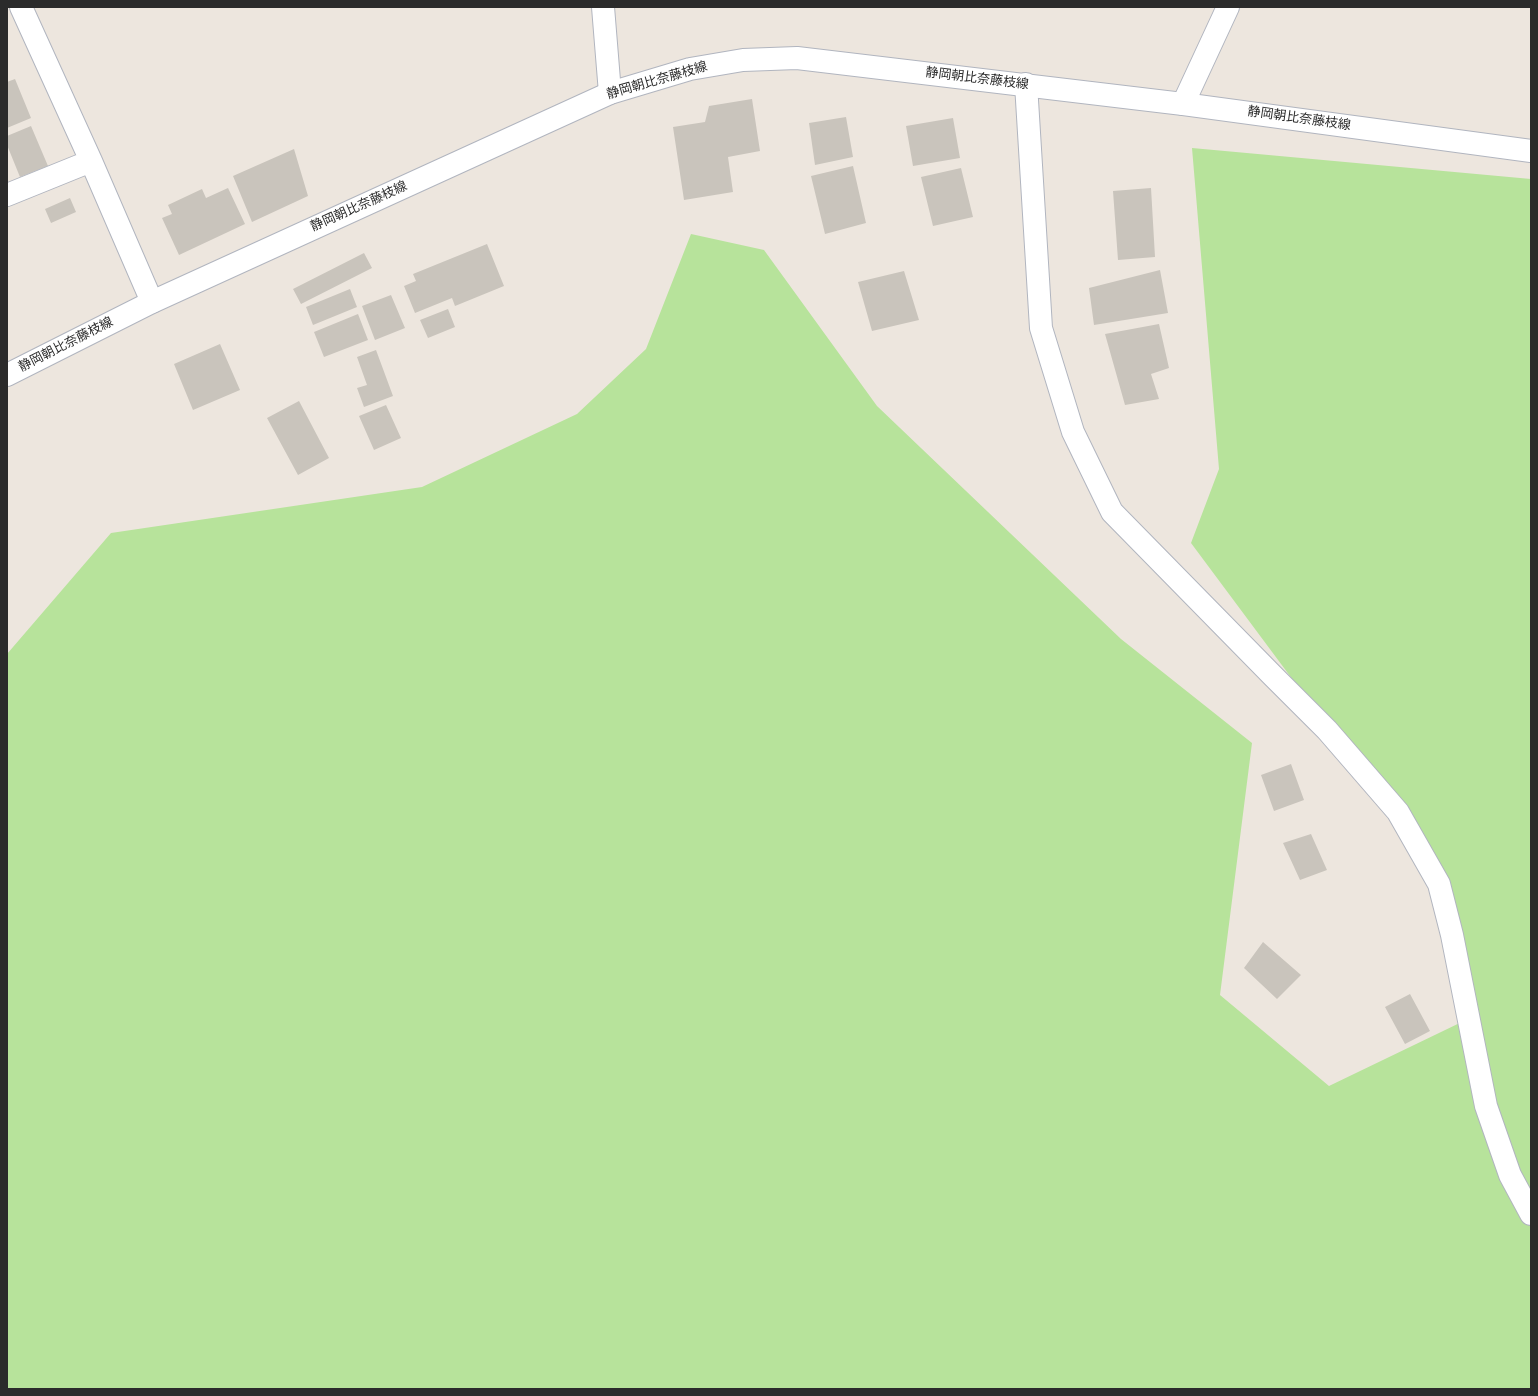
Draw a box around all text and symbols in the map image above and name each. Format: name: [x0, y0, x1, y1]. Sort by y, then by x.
street label: 静岡朝比奈藤枝線: [605, 59, 709, 103]
street label: 静岡朝比奈藤枝線: [924, 65, 1030, 93]
street label: 静岡朝比奈藤枝線: [1246, 104, 1352, 134]
street label: 静岡朝比奈藤枝線: [308, 179, 410, 235]
street label: 静岡朝比奈藤枝線: [16, 314, 116, 376]

